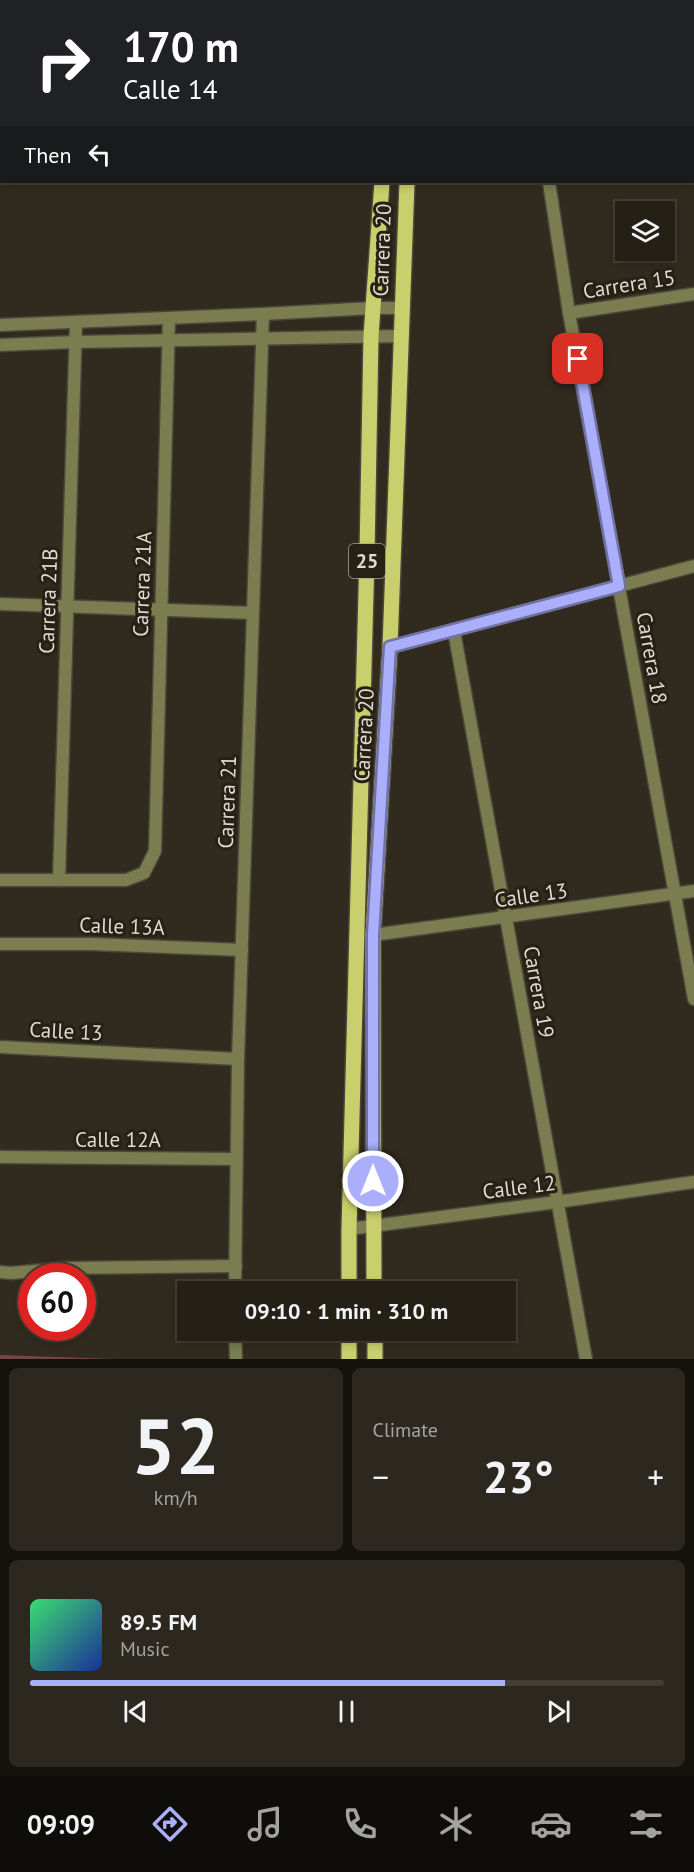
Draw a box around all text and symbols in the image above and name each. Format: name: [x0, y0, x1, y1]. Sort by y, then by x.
text: 170 m: [123, 19, 239, 74]
icon: right: [24, 24, 102, 102]
text: Calle 14: [123, 72, 217, 106]
icon: left: [83, 138, 116, 171]
text: Then: [24, 141, 71, 169]
map controls: [615, 201, 675, 261]
button: layers: [615, 201, 675, 261]
street label: Carrera 20: [367, 203, 397, 297]
street label: Carrera 15: [581, 263, 677, 305]
pin: [552, 333, 603, 384]
icon: arrive: [561, 342, 594, 375]
street label: Carrera 21A: [127, 530, 157, 637]
road number: 25: [349, 544, 385, 578]
street label: Carrera 21B: [33, 548, 63, 654]
street label: Carrera 18: [631, 610, 673, 706]
street label: Carrera 20: [348, 688, 380, 782]
street label: Carrera 21: [212, 755, 242, 849]
street label: Calle 13: [493, 877, 569, 913]
street label: Calle 13A: [79, 911, 166, 941]
street label: Carrera 19: [518, 944, 560, 1040]
street label: Calle 13: [29, 1016, 103, 1046]
street label: Calle 12A: [75, 1126, 162, 1153]
position arrow: [341, 1149, 405, 1213]
street label: Calle 12: [481, 1169, 557, 1205]
speed limit sign: 60: [18, 1263, 96, 1341]
text: 09:10 · 1 min · 310 m: [245, 1297, 448, 1325]
text: 52: [132, 1395, 220, 1496]
text: Climate: [373, 1417, 438, 1443]
text: 23°: [483, 1447, 554, 1505]
text: −: [373, 1455, 389, 1498]
text: +: [647, 1455, 664, 1498]
text: km/h: [154, 1485, 198, 1511]
text: 89.5 FM: [120, 1608, 197, 1636]
text: Music: [120, 1636, 169, 1662]
icon: previous: [119, 1695, 152, 1728]
icon: pause: [330, 1695, 363, 1728]
icon: next: [542, 1695, 575, 1728]
icon: directions: [149, 1803, 191, 1845]
icon: music: [244, 1803, 286, 1845]
icon: phone: [339, 1803, 381, 1845]
icon: climate: [435, 1803, 477, 1845]
icon: car: [530, 1803, 572, 1845]
icon: filters: [625, 1803, 667, 1845]
text: 09:09: [27, 1807, 95, 1841]

